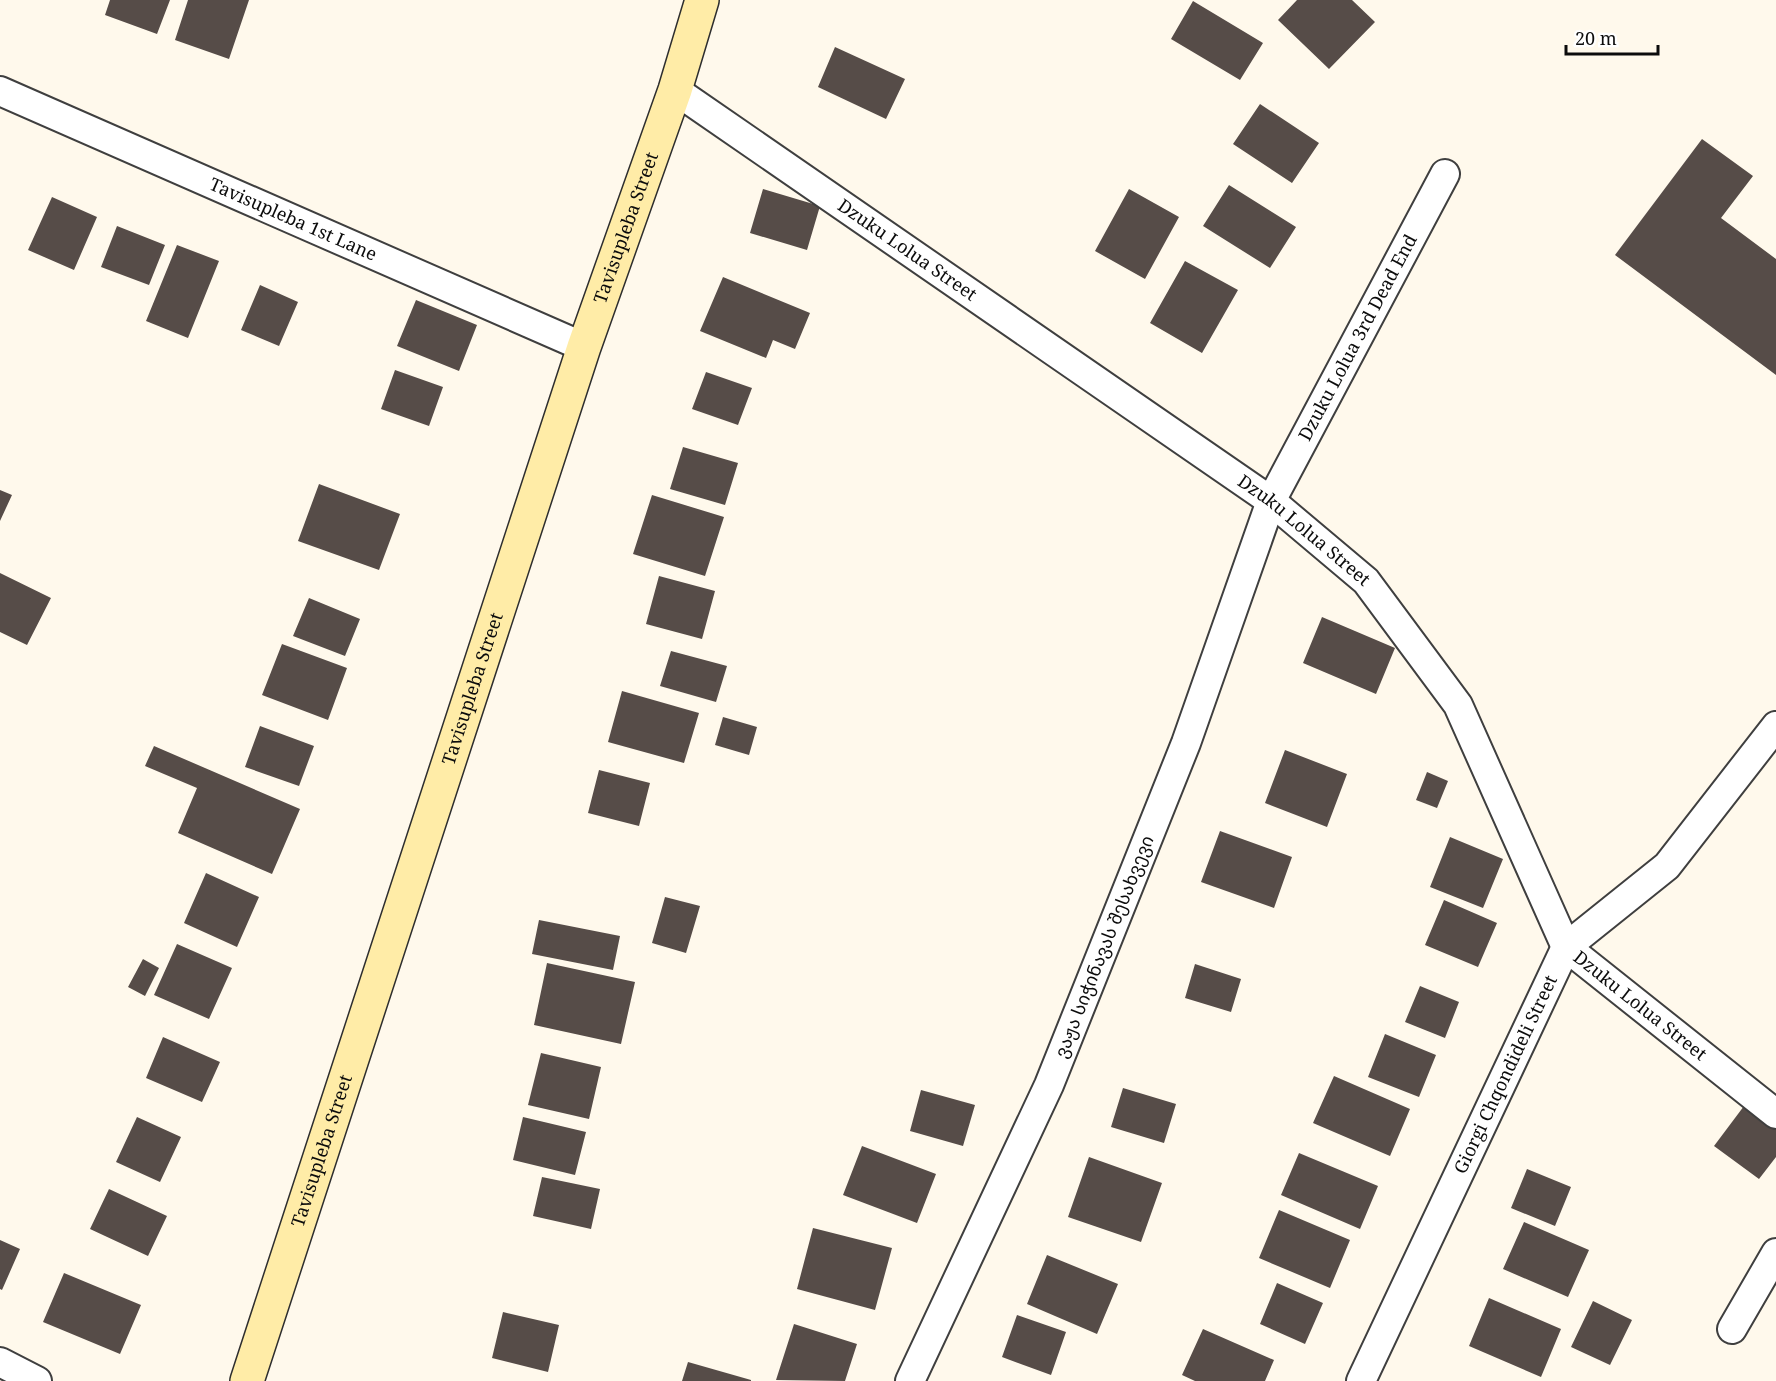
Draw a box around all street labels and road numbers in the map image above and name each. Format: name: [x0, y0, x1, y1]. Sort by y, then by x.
street label: Tavisupleba Street: [587, 149, 663, 306]
street label: Tavisupleba 1st Lane: [206, 171, 381, 266]
street label: Dzuku Lolua Street: [833, 193, 982, 306]
street label: Dzuku Lolua 3rd Dead End: [1292, 230, 1422, 445]
street label: Dzuku Lolua Street: [1233, 469, 1376, 591]
street label: Tavisupleba Street: [436, 609, 508, 768]
street label: ვაჟა სიჭინავას შესახვევი: [1048, 832, 1159, 1061]
street label: Dzuku Lolua Street: [1569, 945, 1712, 1065]
street label: Giorgi Chqondideli Street: [1448, 971, 1562, 1177]
street label: Tavisupleba Street: [285, 1071, 357, 1230]

